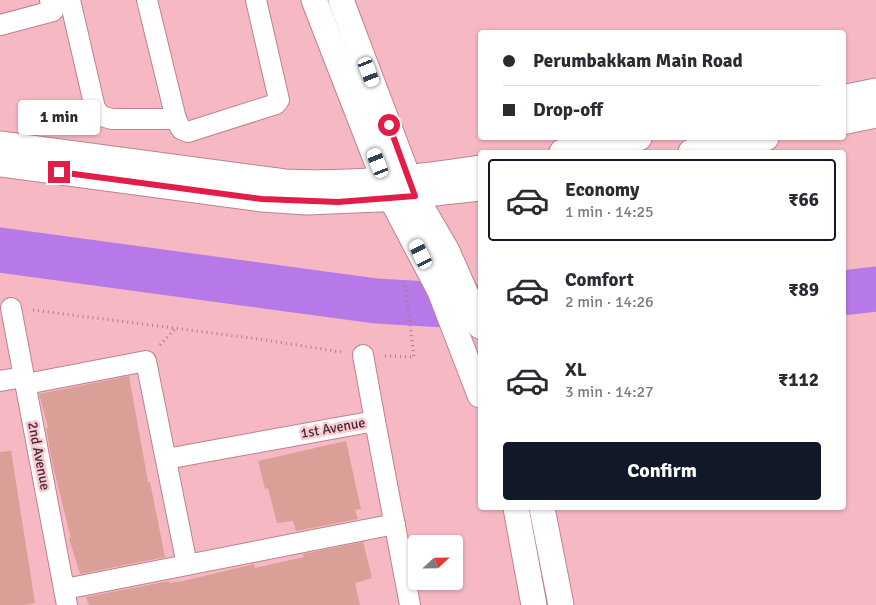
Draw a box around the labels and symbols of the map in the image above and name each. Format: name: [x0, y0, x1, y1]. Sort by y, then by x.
car: [356, 55, 381, 89]
callout: 1 min: [18, 100, 100, 134]
route start: [378, 114, 400, 136]
car: [365, 146, 390, 180]
route end: [48, 161, 70, 183]
car: [407, 237, 434, 271]
street label: 1st Avenue: [299, 414, 367, 442]
street label: 2nd Avenue: [24, 420, 54, 492]
north arrow: [408, 535, 462, 590]

